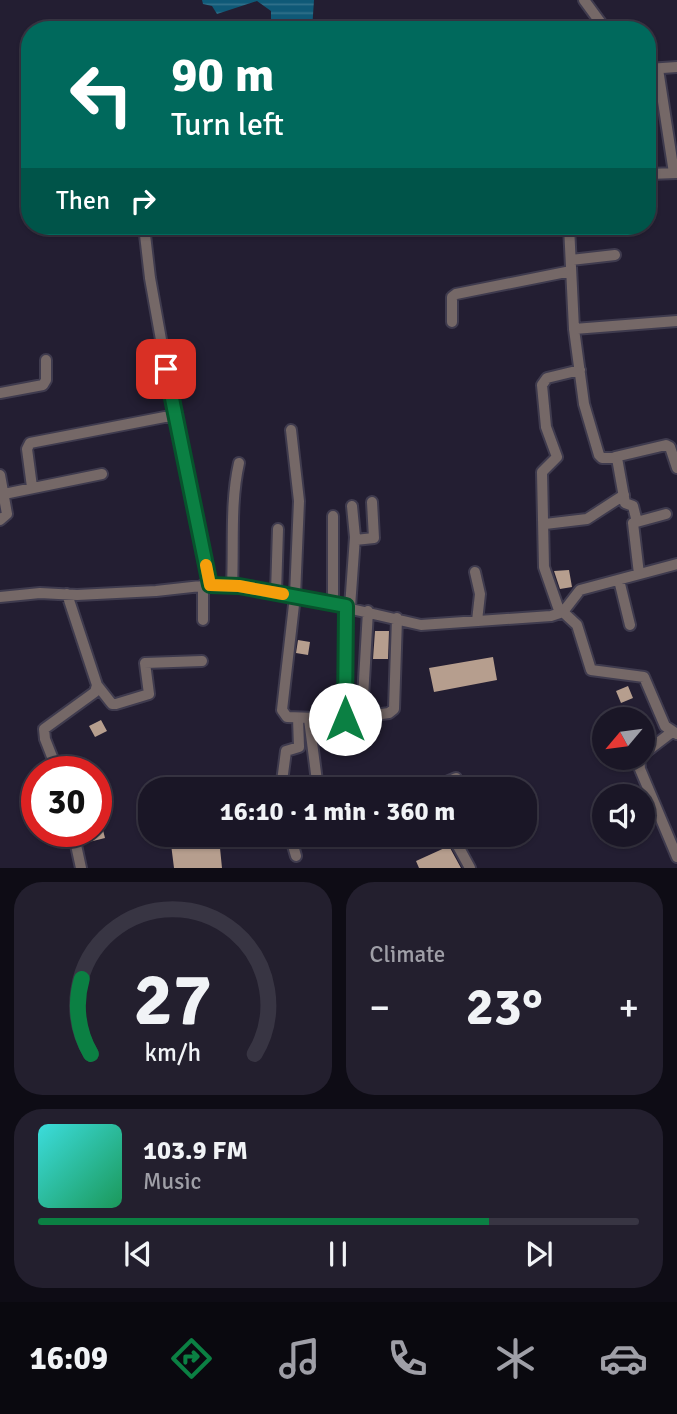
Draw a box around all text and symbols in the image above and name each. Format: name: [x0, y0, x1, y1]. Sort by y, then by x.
text: 90 m: [171, 45, 274, 105]
icon: left: [56, 49, 147, 140]
text: Turn left: [171, 105, 284, 144]
icon: right: [124, 182, 162, 220]
text: Then: [56, 185, 110, 217]
pin: [136, 339, 196, 399]
icon: arrive: [147, 350, 185, 388]
position arrow: [308, 682, 382, 756]
north arrow: [592, 707, 654, 770]
map controls: [592, 707, 655, 847]
speed limit sign: 30: [21, 756, 112, 847]
button: sound: [592, 784, 655, 847]
text: 16:10 · 1 min · 360 m: [220, 796, 455, 828]
text: Climate: [370, 940, 445, 969]
text: 27: [133, 957, 212, 1046]
text: 23°: [466, 975, 543, 1039]
text: −: [370, 984, 390, 1031]
text: +: [618, 984, 639, 1031]
text: km/h: [144, 1037, 201, 1068]
text: 103.9 FM: [143, 1135, 248, 1167]
text: Music: [143, 1167, 201, 1196]
icon: previous: [119, 1235, 157, 1273]
icon: pause: [319, 1235, 357, 1273]
icon: next: [520, 1235, 558, 1273]
icon: directions: [167, 1334, 216, 1383]
icon: music: [275, 1334, 324, 1383]
icon: phone: [383, 1334, 432, 1383]
icon: climate: [491, 1334, 540, 1383]
icon: car: [599, 1334, 648, 1383]
text: 16:09: [29, 1339, 108, 1378]

